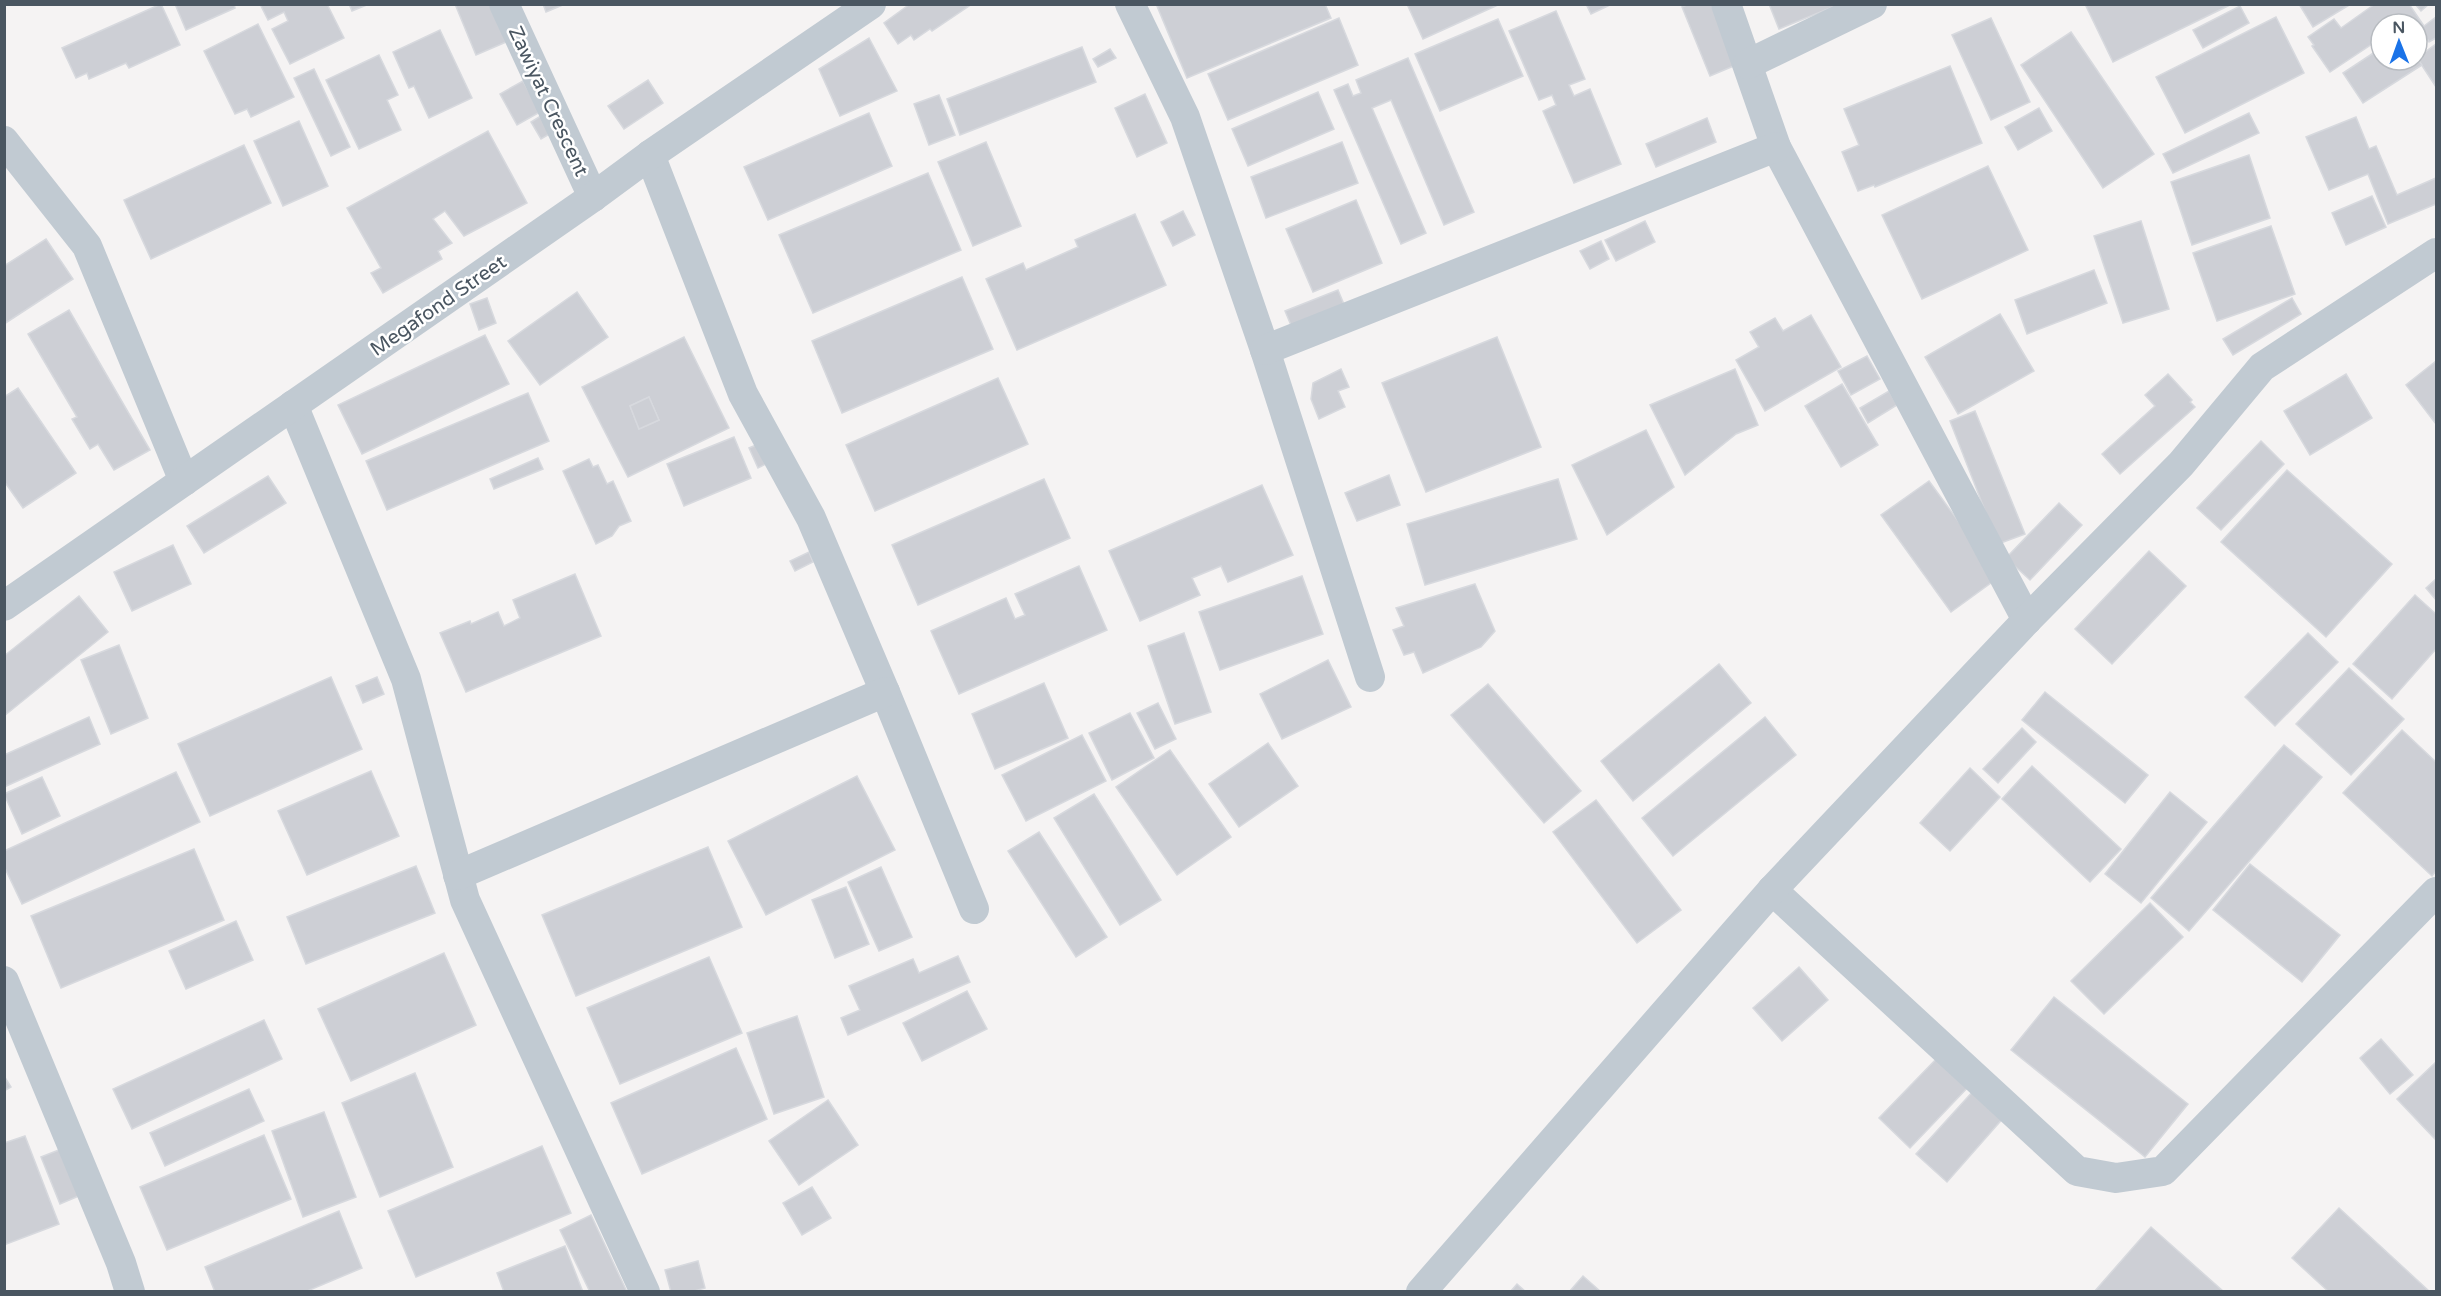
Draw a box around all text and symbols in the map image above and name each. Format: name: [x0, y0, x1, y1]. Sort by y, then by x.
north arrow: [2369, 12, 2429, 72]
text: N: [2392, 18, 2405, 38]
street label: Zawiyat Crescent: [503, 23, 593, 181]
street label: Megafond Street: [366, 250, 511, 362]

